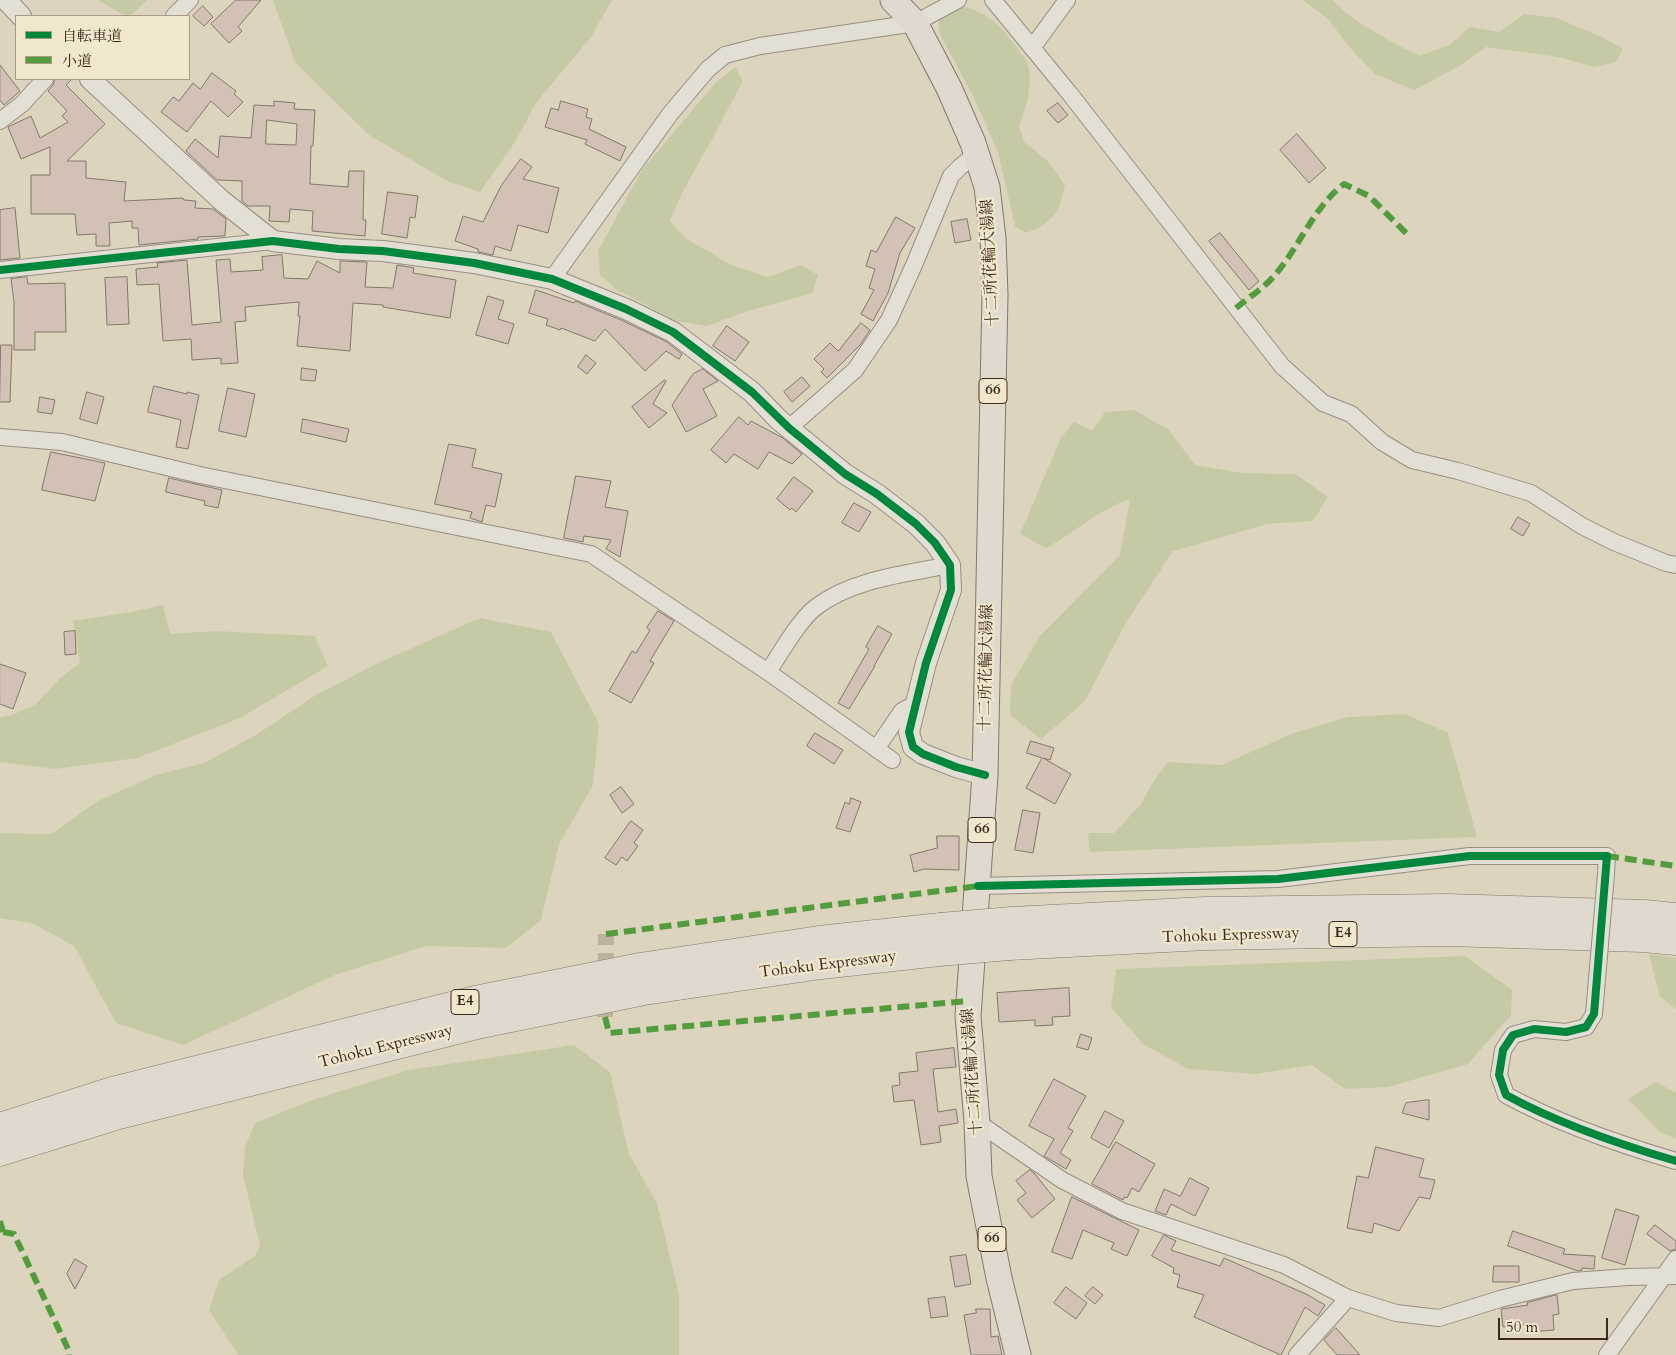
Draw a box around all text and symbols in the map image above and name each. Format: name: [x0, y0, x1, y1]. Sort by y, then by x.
legend: [15, 15, 190, 80]
text: 自転車道: [62, 26, 122, 46]
text: 小道: [62, 51, 92, 71]
street label: 十二所花輪大湯線: [978, 199, 1004, 327]
road number: 66: [979, 378, 1007, 404]
street label: 十二所花輪大湯線: [976, 604, 998, 732]
road number: 66: [968, 818, 996, 842]
road number: E4: [1329, 922, 1357, 946]
street label: Tohoku Expressway: [1162, 924, 1300, 948]
street label: Tohoku Expressway: [758, 947, 898, 983]
road number: E4: [451, 990, 479, 1014]
street label: 十二所花輪大湯線: [959, 1007, 987, 1137]
street label: Tohoku Expressway: [317, 1021, 455, 1073]
road number: 66: [978, 1226, 1006, 1252]
scale bar: [1501, 1308, 1611, 1340]
text: 50 m: [1506, 1317, 1538, 1337]

